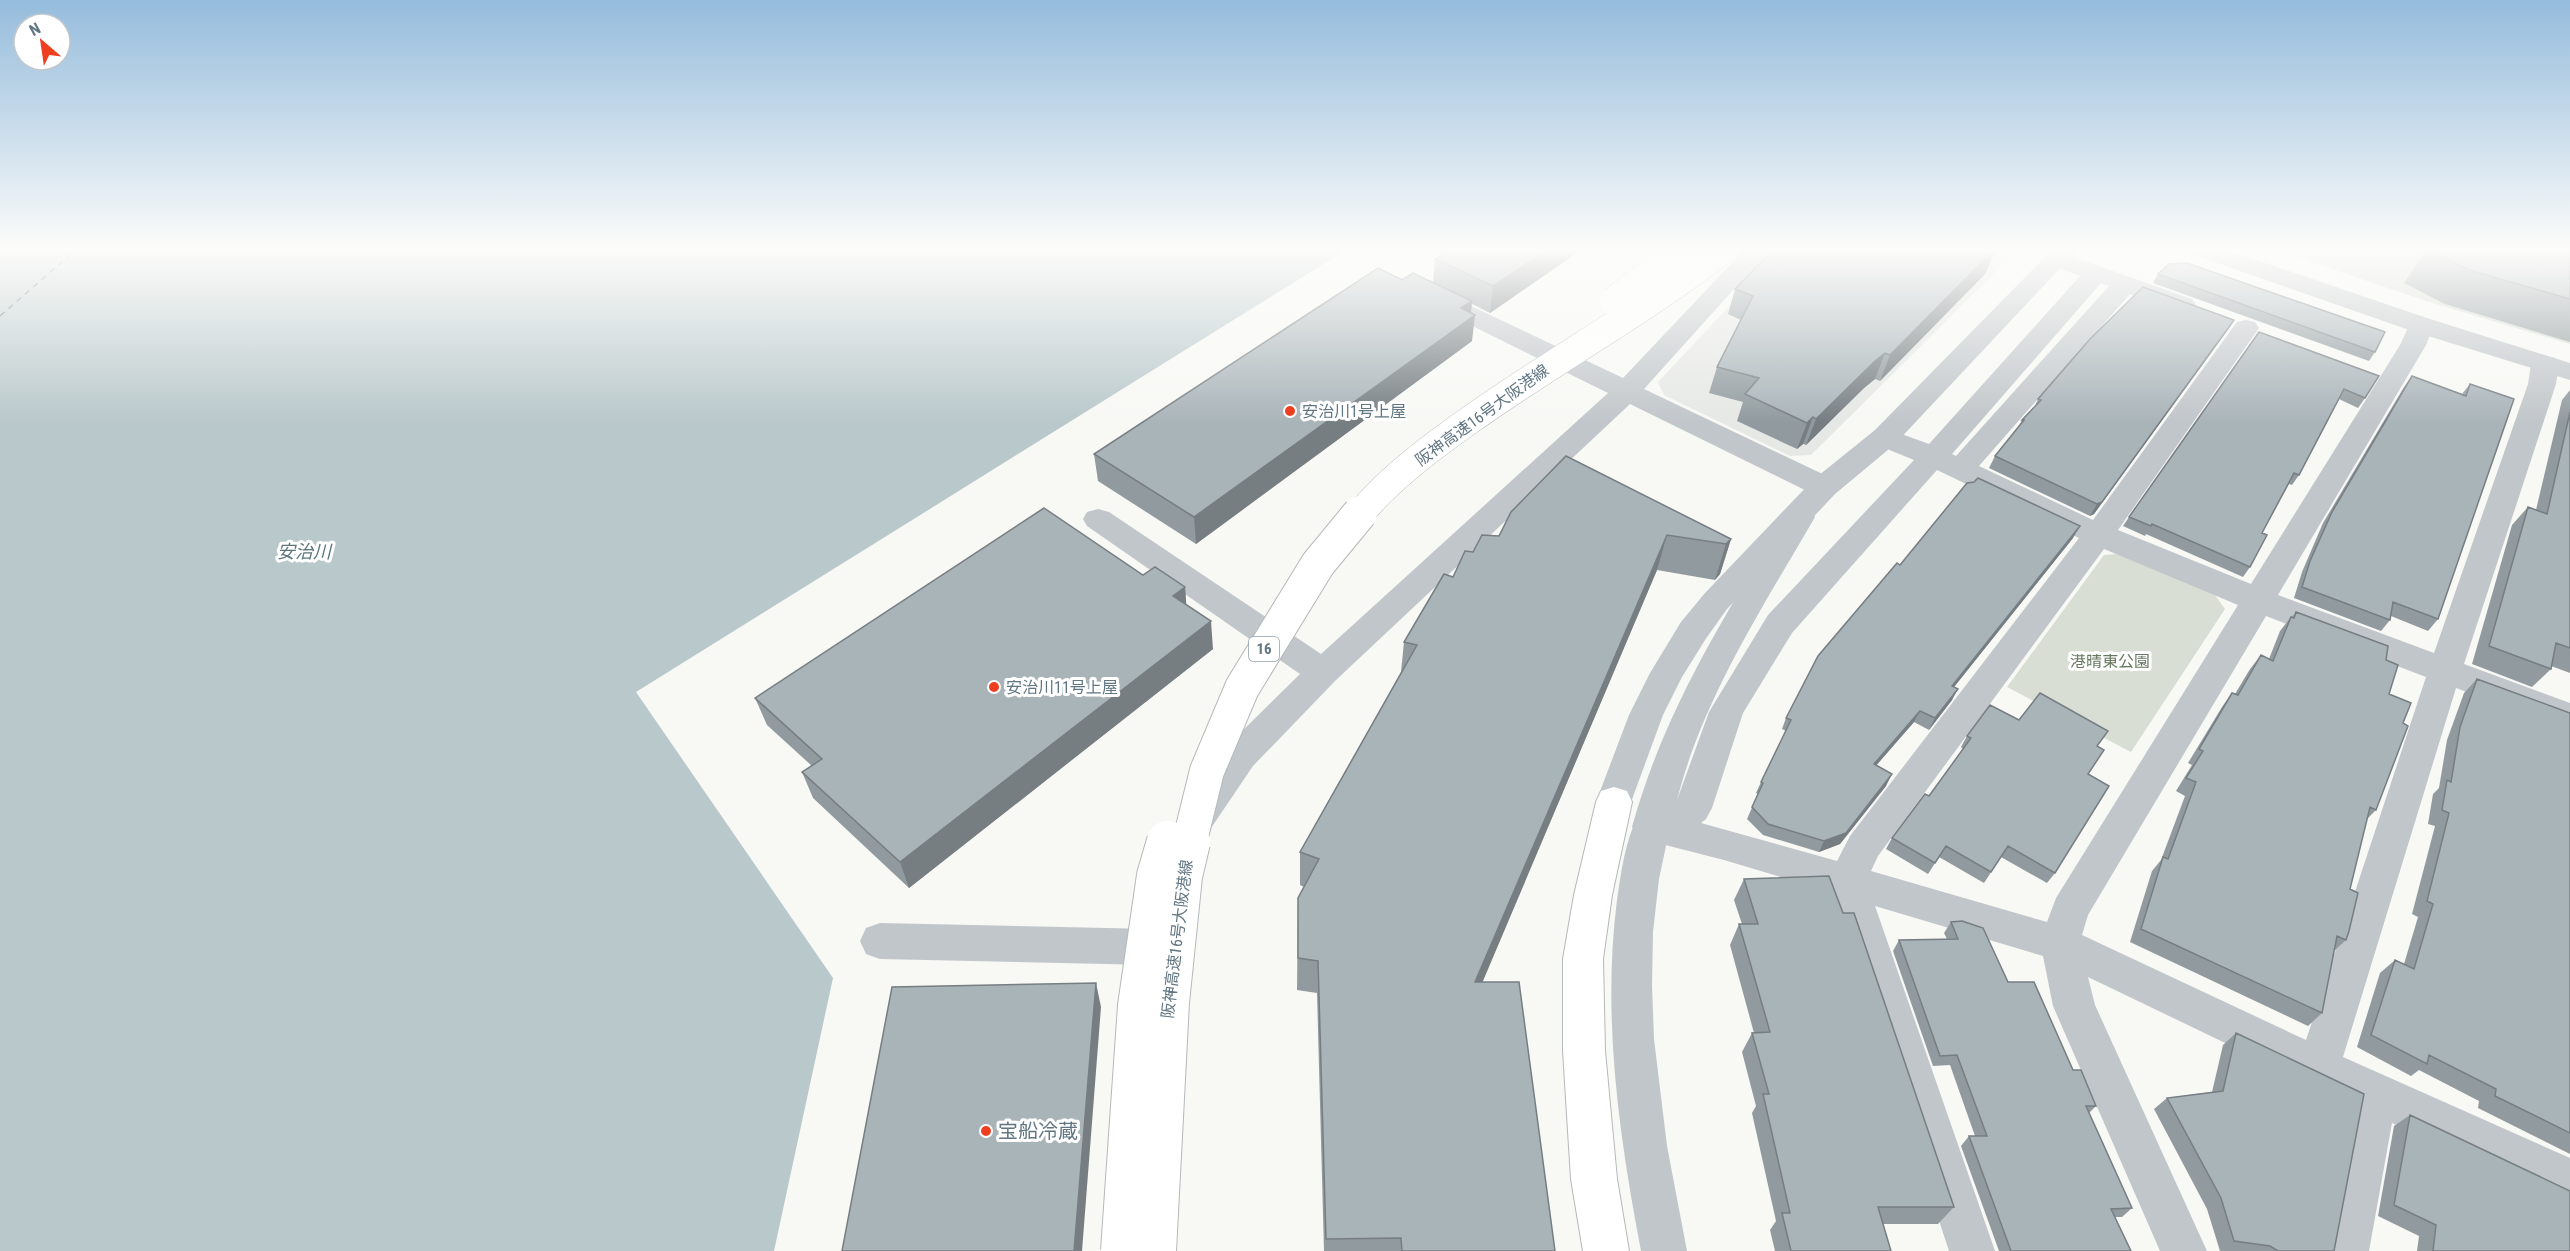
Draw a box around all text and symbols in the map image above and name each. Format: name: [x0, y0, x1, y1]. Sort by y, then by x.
north arrow: [12, 12, 72, 72]
text: N: [26, 19, 44, 40]
street label: 阪神高速16号大阪港線: [1412, 360, 1552, 470]
place label: 安治川1号上屋: [1302, 402, 1406, 421]
marker: 安治川1号上屋: [1283, 404, 1297, 418]
water label: 安治川: [277, 541, 333, 562]
road number: 16: [1249, 637, 1279, 661]
park label: 港晴東公園: [2070, 652, 2150, 671]
place label: 安治川11号上屋: [1006, 678, 1118, 697]
marker: 安治川11号上屋: [987, 680, 1001, 694]
street label: 阪神高速16号大阪港線: [1158, 859, 1196, 1019]
place label: 宝船冷蔵: [998, 1119, 1078, 1143]
marker: 宝船冷蔵: [979, 1124, 993, 1138]

